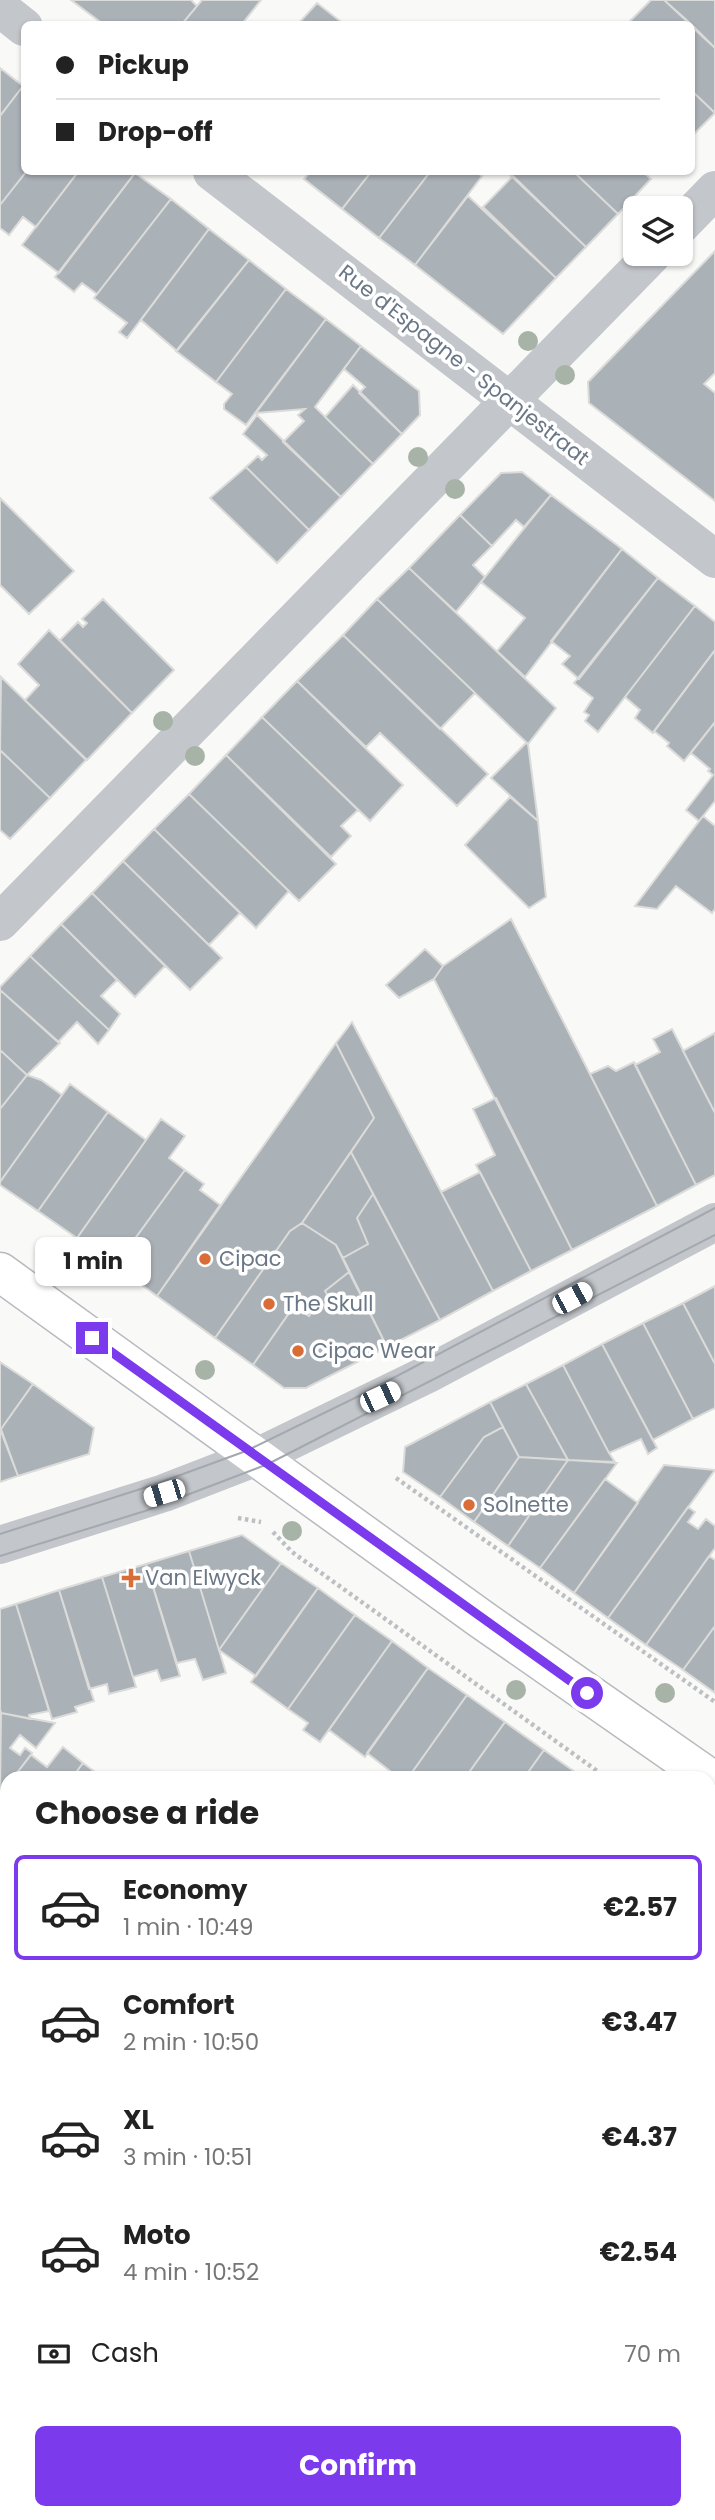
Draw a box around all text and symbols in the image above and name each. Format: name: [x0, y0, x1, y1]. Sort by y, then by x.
text: Pickup: [98, 47, 189, 83]
text: Drop-off: [98, 114, 213, 150]
map controls: [623, 196, 693, 266]
button: layers: [623, 196, 693, 266]
street label: Rue d'Espagne - Spanjestraat: [333, 258, 596, 472]
callout: 1 min: [34, 1236, 150, 1286]
place label: Cipac: [219, 1244, 282, 1273]
text: 1 min: [63, 1245, 123, 1277]
marker: Cipac: [197, 1251, 213, 1267]
car: [549, 1279, 596, 1317]
place label: The Skull: [283, 1289, 373, 1318]
marker: The Skull: [261, 1296, 277, 1312]
route end: [76, 1322, 108, 1354]
place label: Cipac Wear: [312, 1336, 436, 1365]
marker: Cipac Wear: [290, 1343, 306, 1359]
car: [357, 1379, 404, 1415]
car: [141, 1477, 188, 1509]
place label: Solnette: [483, 1490, 569, 1519]
marker: Solnette: [461, 1497, 477, 1513]
place label: Van Elwyck: [145, 1563, 261, 1592]
marker: Van Elwyck: [123, 1570, 139, 1586]
route start: [571, 1677, 603, 1709]
text: Choose a ride: [35, 1790, 259, 1835]
text: Economy: [123, 1872, 247, 1908]
icon: car: [39, 1876, 102, 1939]
text: €2.57: [603, 1889, 677, 1925]
text: 1 min · 10:49: [123, 1911, 253, 1943]
text: Comfort: [123, 1987, 235, 2023]
icon: car: [39, 1991, 102, 2054]
text: €3.47: [602, 2004, 677, 2040]
text: 2 min · 10:50: [123, 2026, 259, 2058]
text: XL: [123, 2102, 154, 2138]
icon: car: [39, 2106, 102, 2169]
text: €4.37: [602, 2119, 677, 2155]
text: 3 min · 10:51: [123, 2141, 252, 2173]
text: Moto: [123, 2217, 191, 2253]
icon: car: [39, 2221, 102, 2284]
text: €2.54: [600, 2234, 677, 2270]
text: 4 min · 10:52: [123, 2256, 259, 2288]
icon: cash: [35, 2335, 73, 2373]
text: Cash: [91, 2335, 159, 2371]
text: 70 m: [624, 2338, 681, 2370]
button: Confirm: [35, 2426, 681, 2506]

